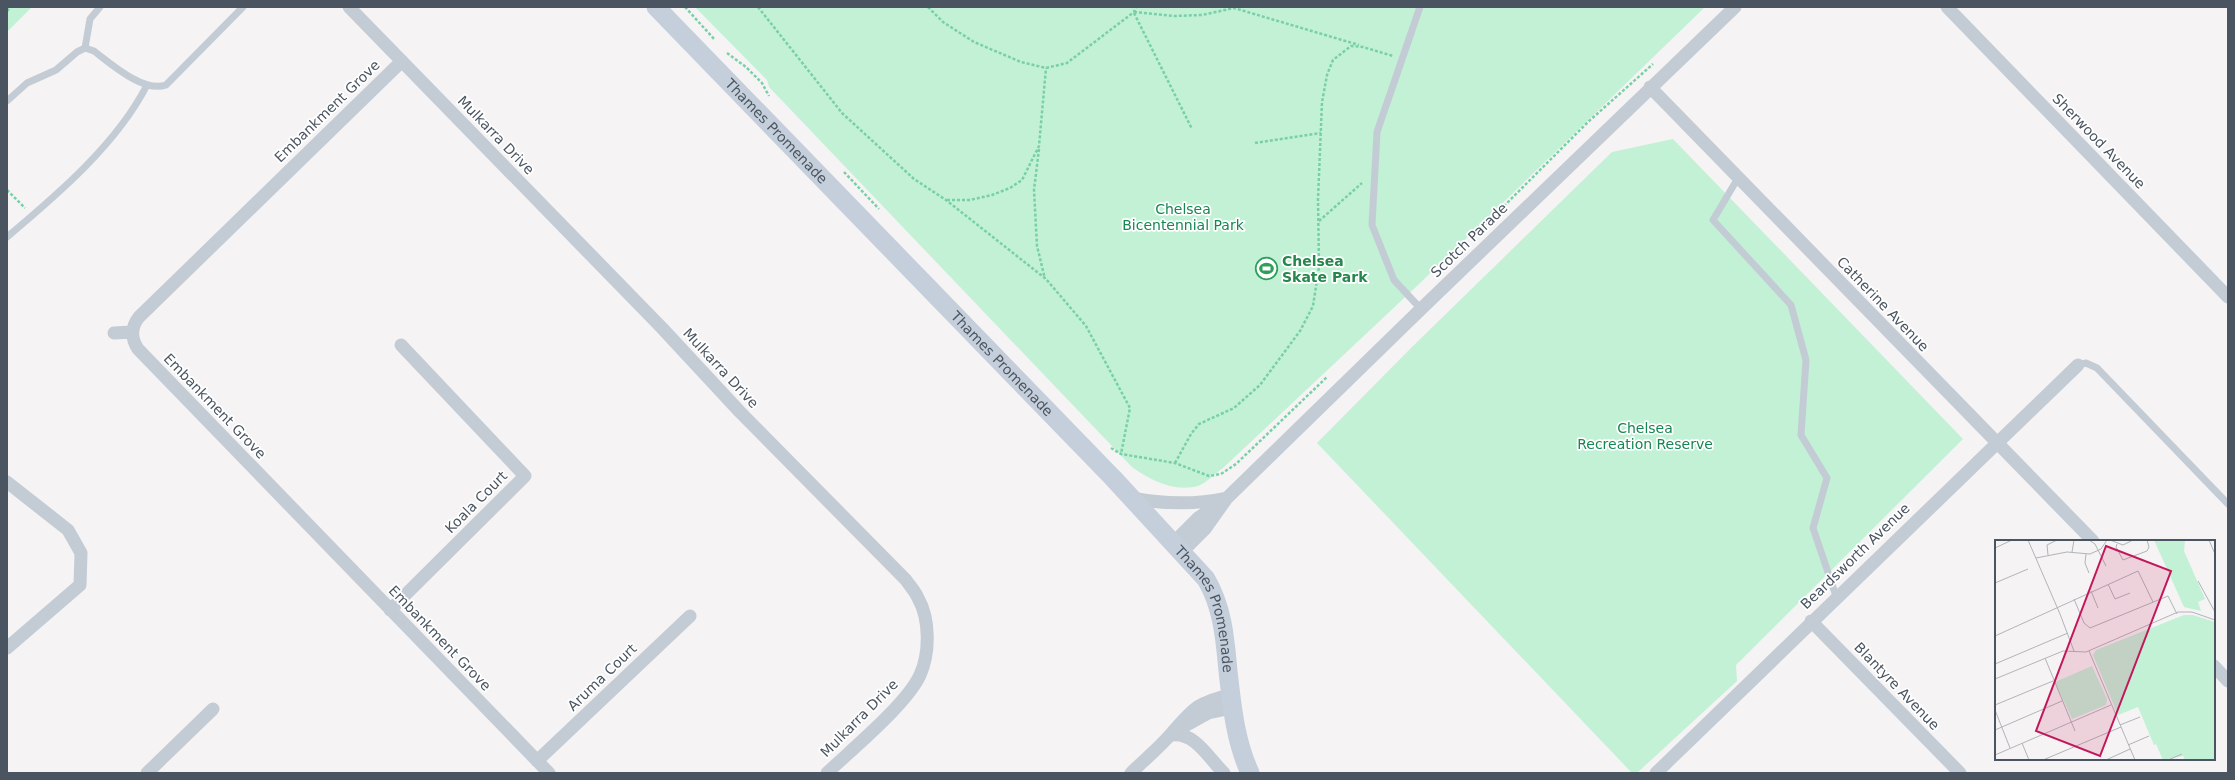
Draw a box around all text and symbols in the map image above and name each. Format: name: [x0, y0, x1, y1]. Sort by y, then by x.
street label: Embankment Grove: [271, 57, 383, 165]
street label: Thames Promenade: [721, 75, 831, 187]
street label: Sherwood Avenue: [2049, 90, 2149, 192]
street label: Mulkarra Drive: [455, 92, 537, 178]
street label: Scotch Parade: [1428, 200, 1510, 280]
park label: Chelsea Bicentennial Park: [1122, 201, 1245, 233]
place label: Chelsea Skate Park: [1282, 253, 1368, 285]
street label: Catherine Avenue: [1834, 254, 1932, 354]
sports icon: Chelsea Skate Park: [1254, 256, 1280, 282]
street label: Thames Promenade: [947, 307, 1056, 419]
street label: Mulkarra Drive: [680, 325, 762, 411]
street label: Embankment Grove: [161, 350, 269, 462]
park label: Chelsea Recreation Reserve: [1577, 420, 1713, 452]
street label: Koala Court: [442, 467, 511, 536]
street label: Beardsworth Avenue: [1797, 500, 1913, 612]
inset map: [1995, 540, 2215, 760]
street label: Thames Promenade: [1171, 542, 1236, 673]
street label: Embankment Grove: [386, 582, 494, 694]
street label: Blantyre Avenue: [1851, 639, 1943, 733]
street label: Aruma Court: [564, 640, 640, 714]
street label: Mulkarra Drive: [817, 676, 901, 760]

